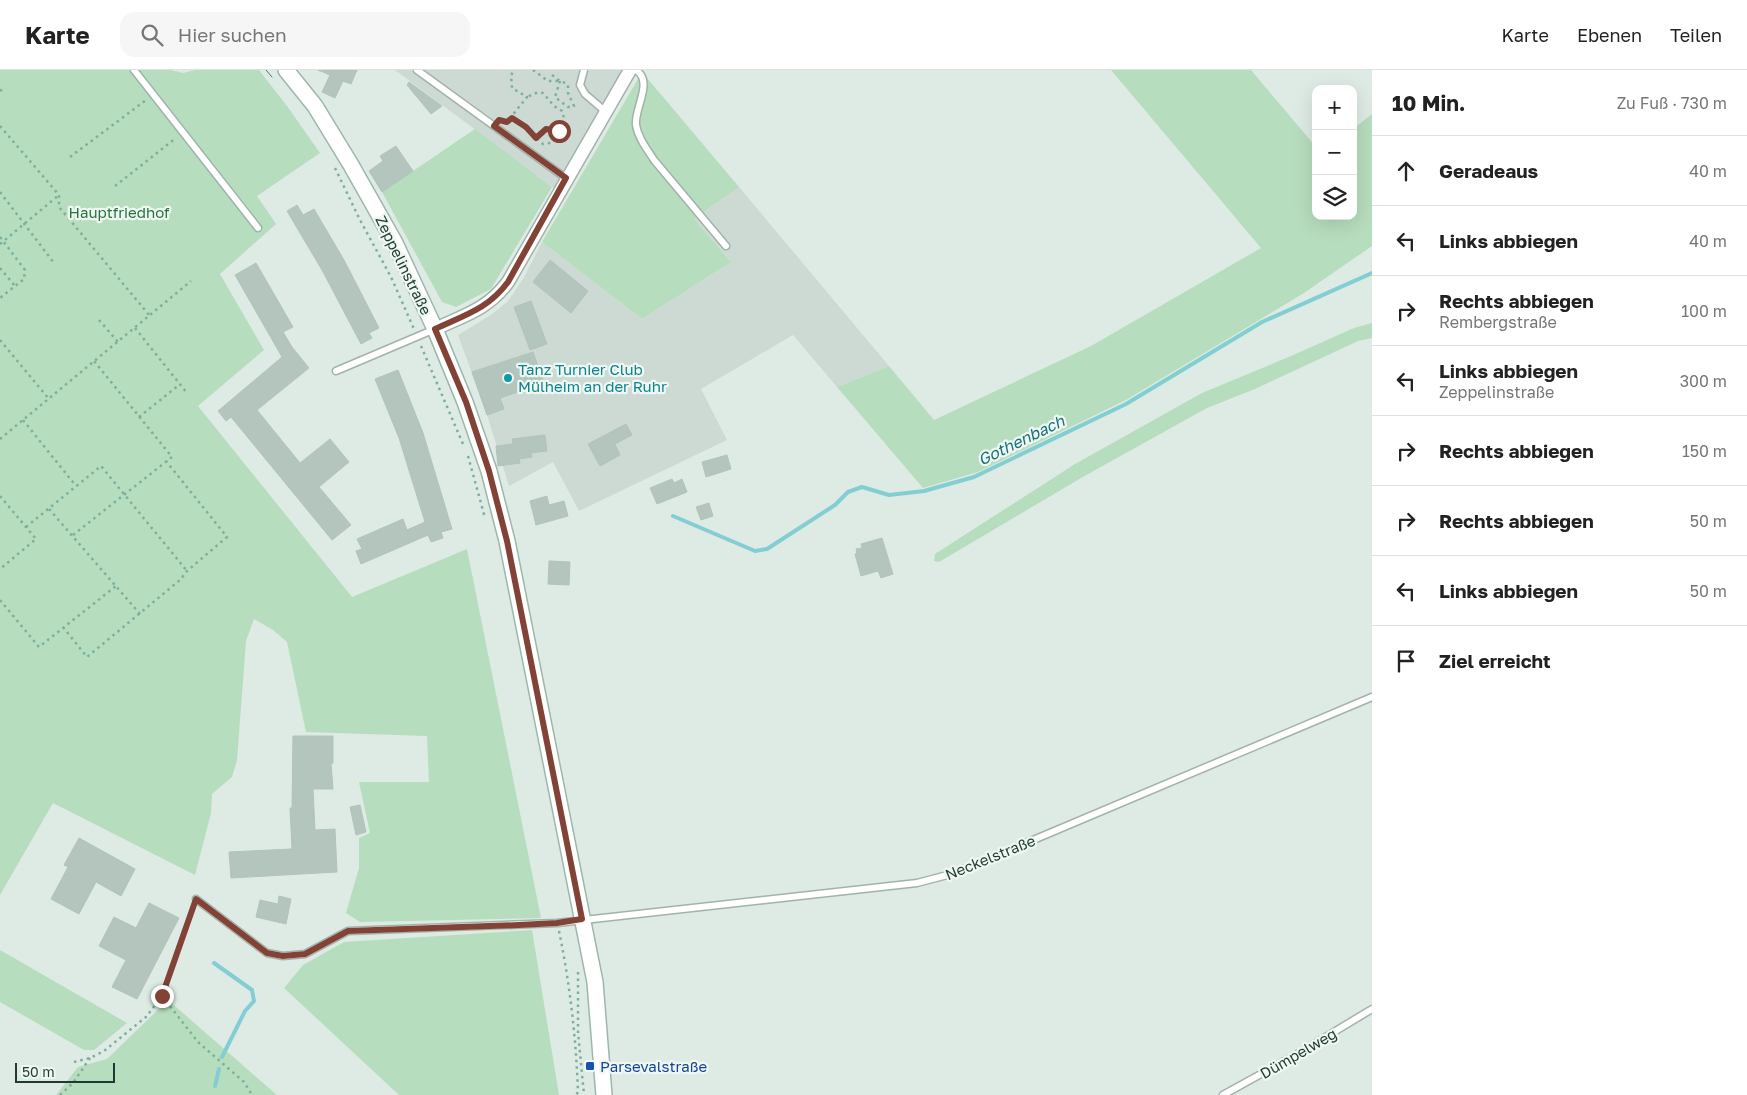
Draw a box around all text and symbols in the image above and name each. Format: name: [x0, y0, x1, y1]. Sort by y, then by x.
search box: [120, 12, 470, 57]
text: Karte: [25, 20, 90, 49]
icon: search: [138, 21, 166, 49]
text: Hier suchen: [178, 23, 287, 46]
text: Karte: [1502, 24, 1549, 46]
text: Ebenen: [1577, 24, 1642, 46]
text: Teilen: [1670, 24, 1722, 46]
map controls: [1312, 85, 1357, 220]
button: +: [1312, 85, 1357, 130]
text: 10 Min.: [1392, 90, 1466, 116]
text: Zu Fuß · 730 m: [1617, 93, 1727, 113]
route start: [548, 120, 571, 143]
button: −: [1312, 130, 1357, 175]
icon: ahead: [1392, 157, 1420, 185]
text: Geradeaus: [1439, 159, 1538, 182]
text: 40 m: [1689, 161, 1727, 181]
button: layers: [1312, 175, 1357, 220]
park label: Hauptfriedhof: [69, 203, 170, 221]
street label: Zeppelinstraße: [372, 212, 436, 318]
icon: left: [1392, 227, 1420, 255]
text: Links abbiegen: [1439, 229, 1578, 252]
text: 40 m: [1689, 231, 1727, 251]
text: Rechts abbiegen: [1439, 289, 1594, 312]
icon: right: [1392, 297, 1420, 325]
text: 100 m: [1681, 301, 1727, 321]
text: Rembergstraße: [1439, 312, 1557, 332]
text: Links abbiegen: [1439, 359, 1578, 382]
place label: Tanz Turnier Club Mülheim an der Ruhr: [518, 360, 667, 395]
icon: left: [1392, 367, 1420, 395]
text: 300 m: [1680, 371, 1727, 391]
marker: Tanz Turnier Club Mülheim an der Ruhr: [502, 372, 514, 384]
text: Zeppelinstraße: [1439, 382, 1554, 402]
water label: Gothenbach: [975, 410, 1069, 470]
icon: right: [1392, 437, 1420, 465]
text: Rechts abbiegen: [1439, 439, 1594, 462]
text: 150 m: [1682, 441, 1727, 461]
icon: right: [1392, 507, 1420, 535]
text: Rechts abbiegen: [1439, 509, 1594, 532]
text: 50 m: [1690, 511, 1727, 531]
icon: left: [1392, 577, 1420, 605]
text: Links abbiegen: [1439, 579, 1578, 602]
text: 50 m: [1690, 581, 1727, 601]
icon: arrive: [1392, 647, 1420, 675]
text: Ziel erreicht: [1439, 649, 1551, 672]
street label: Neckelstraße: [942, 831, 1038, 883]
route end: [151, 985, 174, 1008]
street label: Dümpelweg: [1257, 1024, 1339, 1082]
place label: Parsevalstraße: [600, 1057, 707, 1075]
scale bar: [15, 1060, 115, 1083]
marker: Parsevalstraße: [584, 1060, 596, 1072]
text: 50 m: [22, 1063, 55, 1080]

